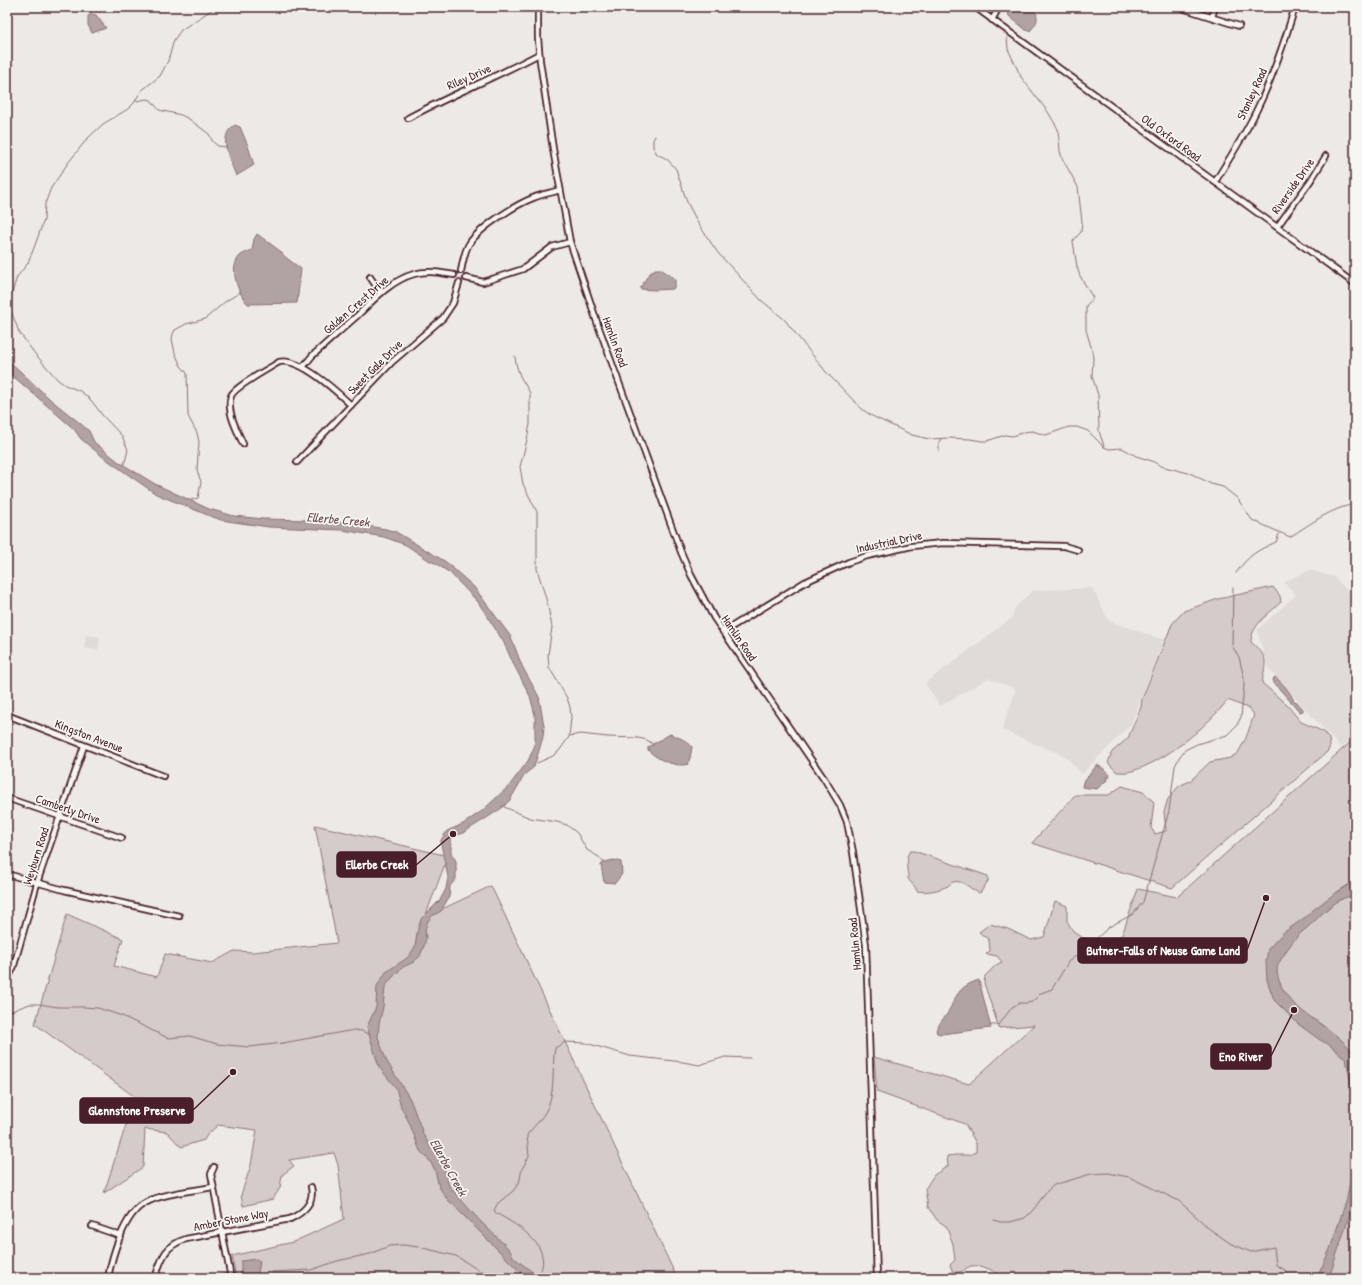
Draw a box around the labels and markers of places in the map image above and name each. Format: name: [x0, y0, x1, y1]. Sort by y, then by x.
callout: Ellerbe Creek: [337, 852, 416, 877]
callout: Butner-Falls of Neuse Game Land: [1078, 938, 1247, 963]
callout: Eno River: [1211, 1044, 1271, 1069]
callout: Glennstone Preserve: [80, 1098, 193, 1123]

